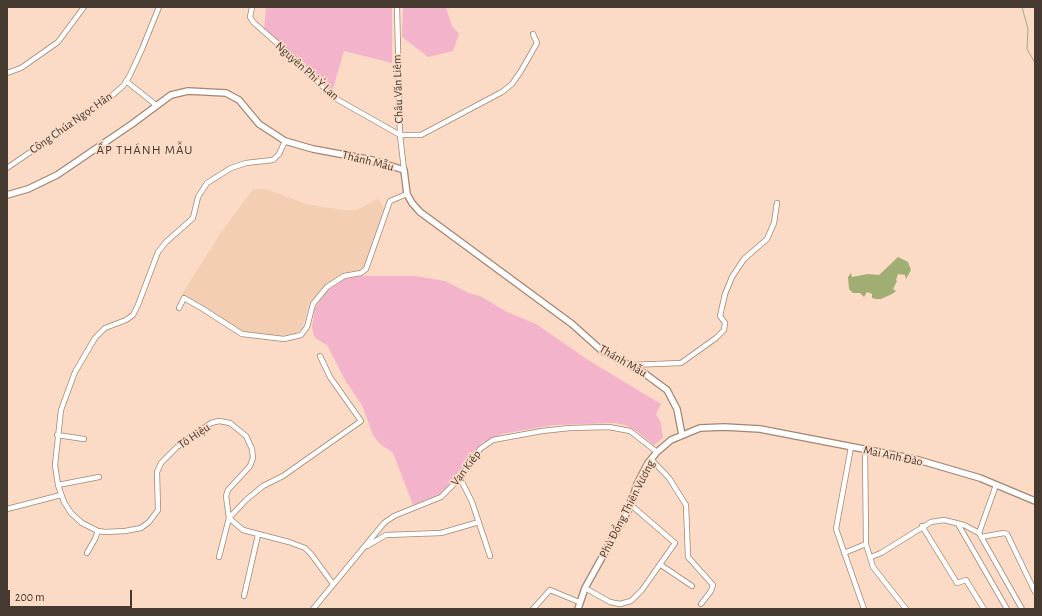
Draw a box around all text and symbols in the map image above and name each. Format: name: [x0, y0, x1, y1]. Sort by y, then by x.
street label: Nguyên Phi Ỷ Lan: [272, 39, 342, 103]
street label: Châu Văn Liêm: [390, 54, 406, 124]
street label: Công Chúa Ngọc Hân: [27, 89, 115, 157]
district label: ẤP THÁNH MẪU: [97, 142, 193, 158]
street label: Thánh Mẫu: [341, 148, 395, 174]
street label: Thánh Mẫu: [597, 342, 649, 380]
street label: Tô Hiệu: [175, 420, 213, 452]
street label: Mai Anh Đào: [862, 443, 924, 469]
street label: Vạn Kiếp: [448, 447, 484, 489]
street label: Phù Đổng Thiên Vương: [596, 458, 658, 560]
scale bar: [10, 582, 134, 608]
text: 200 m: [15, 591, 45, 603]

